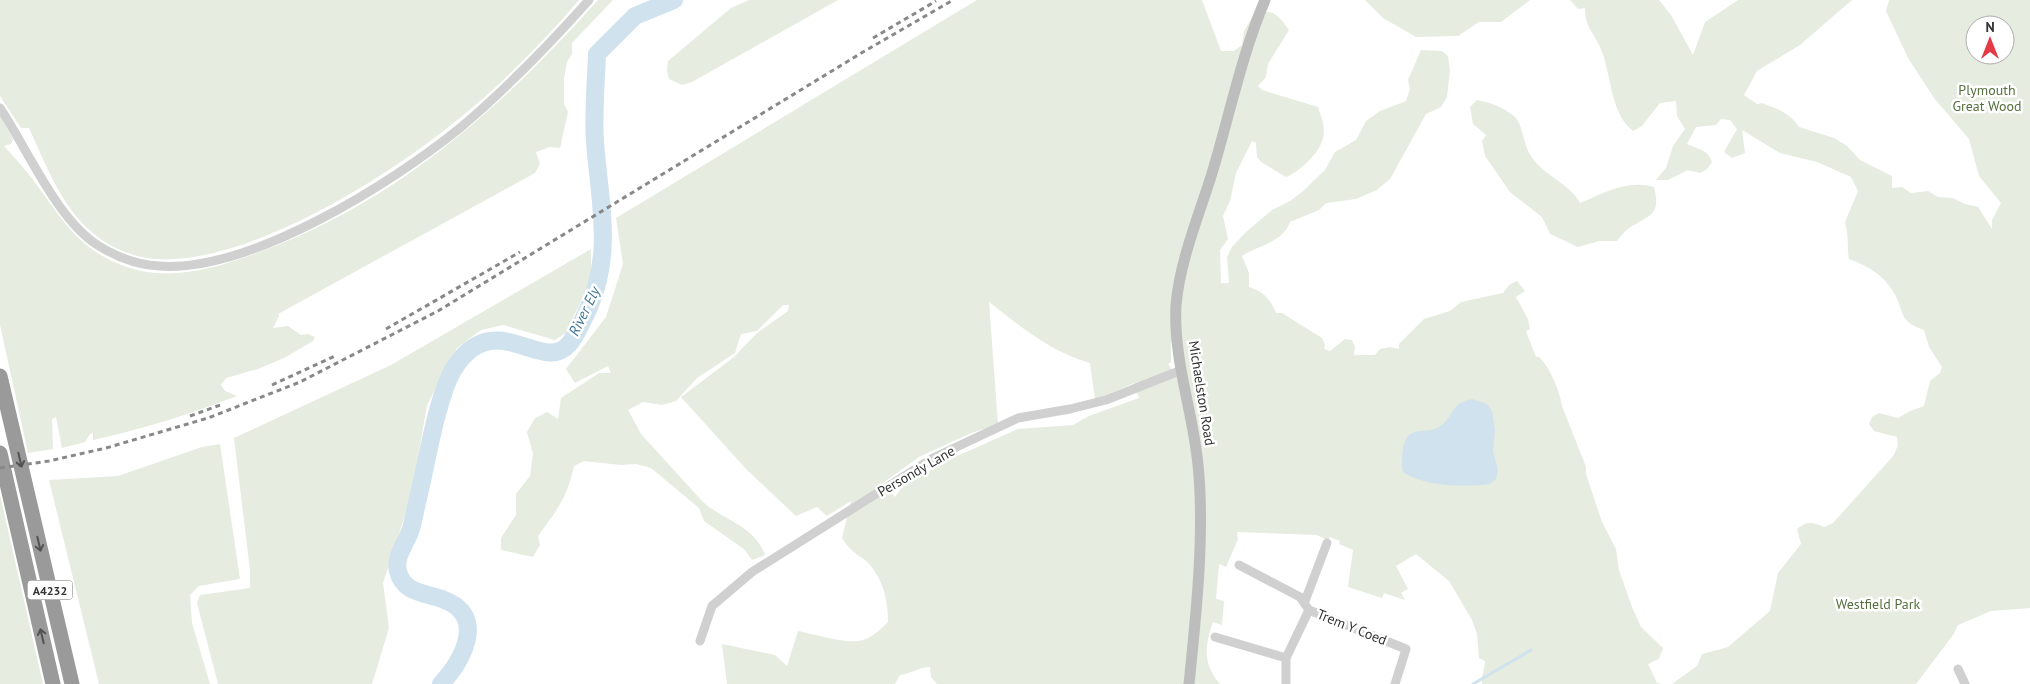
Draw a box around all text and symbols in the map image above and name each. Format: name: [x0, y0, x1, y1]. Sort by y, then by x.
north arrow: [1965, 15, 2015, 65]
text: N: [1985, 18, 1995, 36]
park label: Plymouth Great Wood: [1952, 81, 2022, 115]
water label: River Ely: [564, 282, 605, 339]
street label: Michaelston Road: [1185, 339, 1219, 447]
street label: Persondy Lane: [874, 442, 958, 500]
one-way arrow: [16, 451, 25, 467]
one-way arrow: [35, 536, 44, 552]
road number: A4232: [28, 580, 72, 600]
park label: Westfield Park: [1836, 595, 1921, 613]
street label: Trem Y Coed: [1314, 605, 1390, 649]
one-way arrow: [37, 629, 46, 645]

